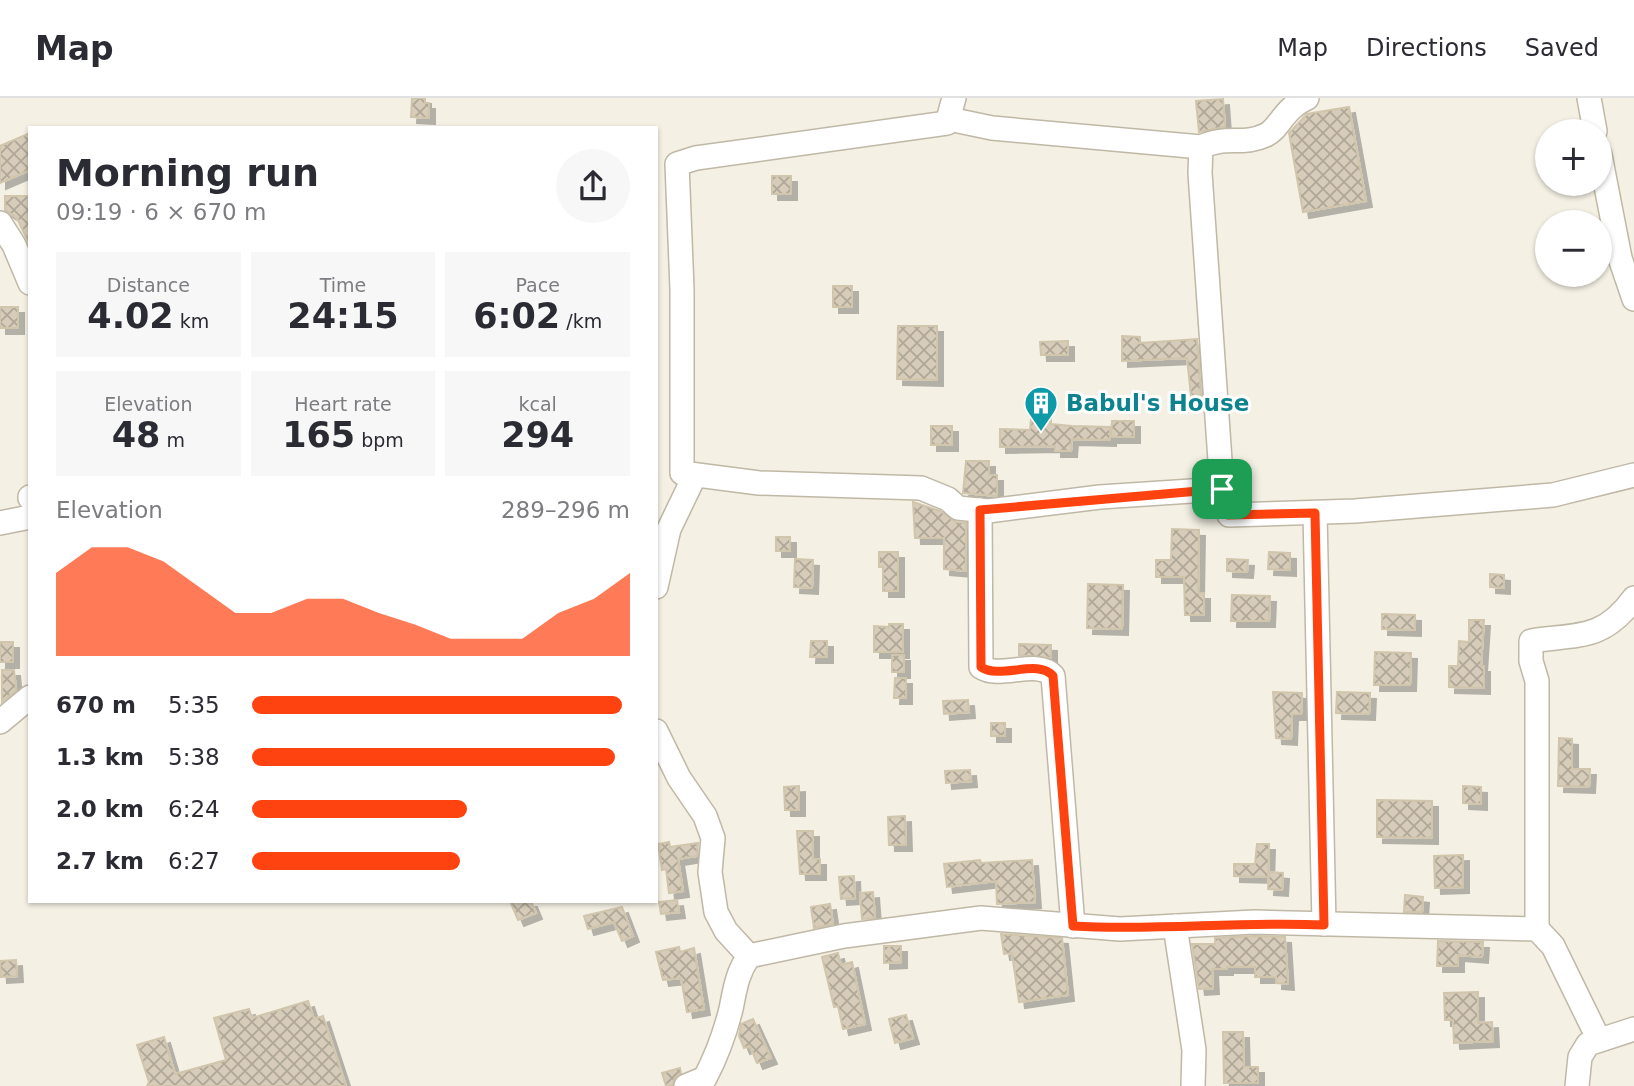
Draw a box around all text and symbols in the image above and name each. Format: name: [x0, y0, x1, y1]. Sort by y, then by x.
text: Map: [35, 29, 114, 68]
text: Map: [1277, 34, 1328, 62]
text: Directions: [1366, 34, 1487, 62]
text: Saved: [1525, 34, 1599, 62]
map controls: [1535, 119, 1612, 287]
button: +: [1535, 119, 1612, 196]
button: share: [556, 149, 630, 223]
text: Morning run: [56, 151, 319, 195]
text: 09:19 · 6 × 670 m: [56, 199, 266, 225]
button: −: [1535, 210, 1612, 287]
text: Distance: [107, 274, 190, 296]
text: Time: [320, 274, 366, 296]
text: Pace: [515, 274, 560, 296]
text: 4.02: [87, 296, 174, 336]
text: 24:15: [287, 296, 399, 336]
text: 6:02: [473, 296, 560, 336]
text: km: [174, 310, 209, 332]
text: /km: [560, 310, 602, 332]
building icon: Babul's House: [1022, 384, 1060, 433]
place label: Babul's House: [1066, 390, 1249, 416]
text: Elevation: [104, 393, 192, 415]
text: Heart rate: [294, 393, 392, 415]
text: kcal: [518, 393, 557, 415]
text: 48: [112, 415, 160, 455]
text: 165: [282, 415, 355, 455]
text: 294: [501, 415, 574, 455]
text: m: [160, 429, 185, 451]
text: bpm: [355, 429, 404, 451]
pin: [1192, 459, 1252, 519]
icon: arrive: [1203, 470, 1241, 508]
text: Elevation: [56, 497, 163, 523]
text: 289–296 m: [501, 497, 630, 523]
text: 670 m: [56, 692, 136, 718]
text: 5:35: [168, 692, 220, 718]
text: 1.3 km: [56, 744, 144, 770]
text: 5:38: [168, 744, 220, 770]
text: 2.0 km: [56, 796, 144, 822]
text: 6:24: [168, 796, 220, 822]
text: 2.7 km: [56, 848, 144, 874]
text: 6:27: [168, 848, 220, 874]

